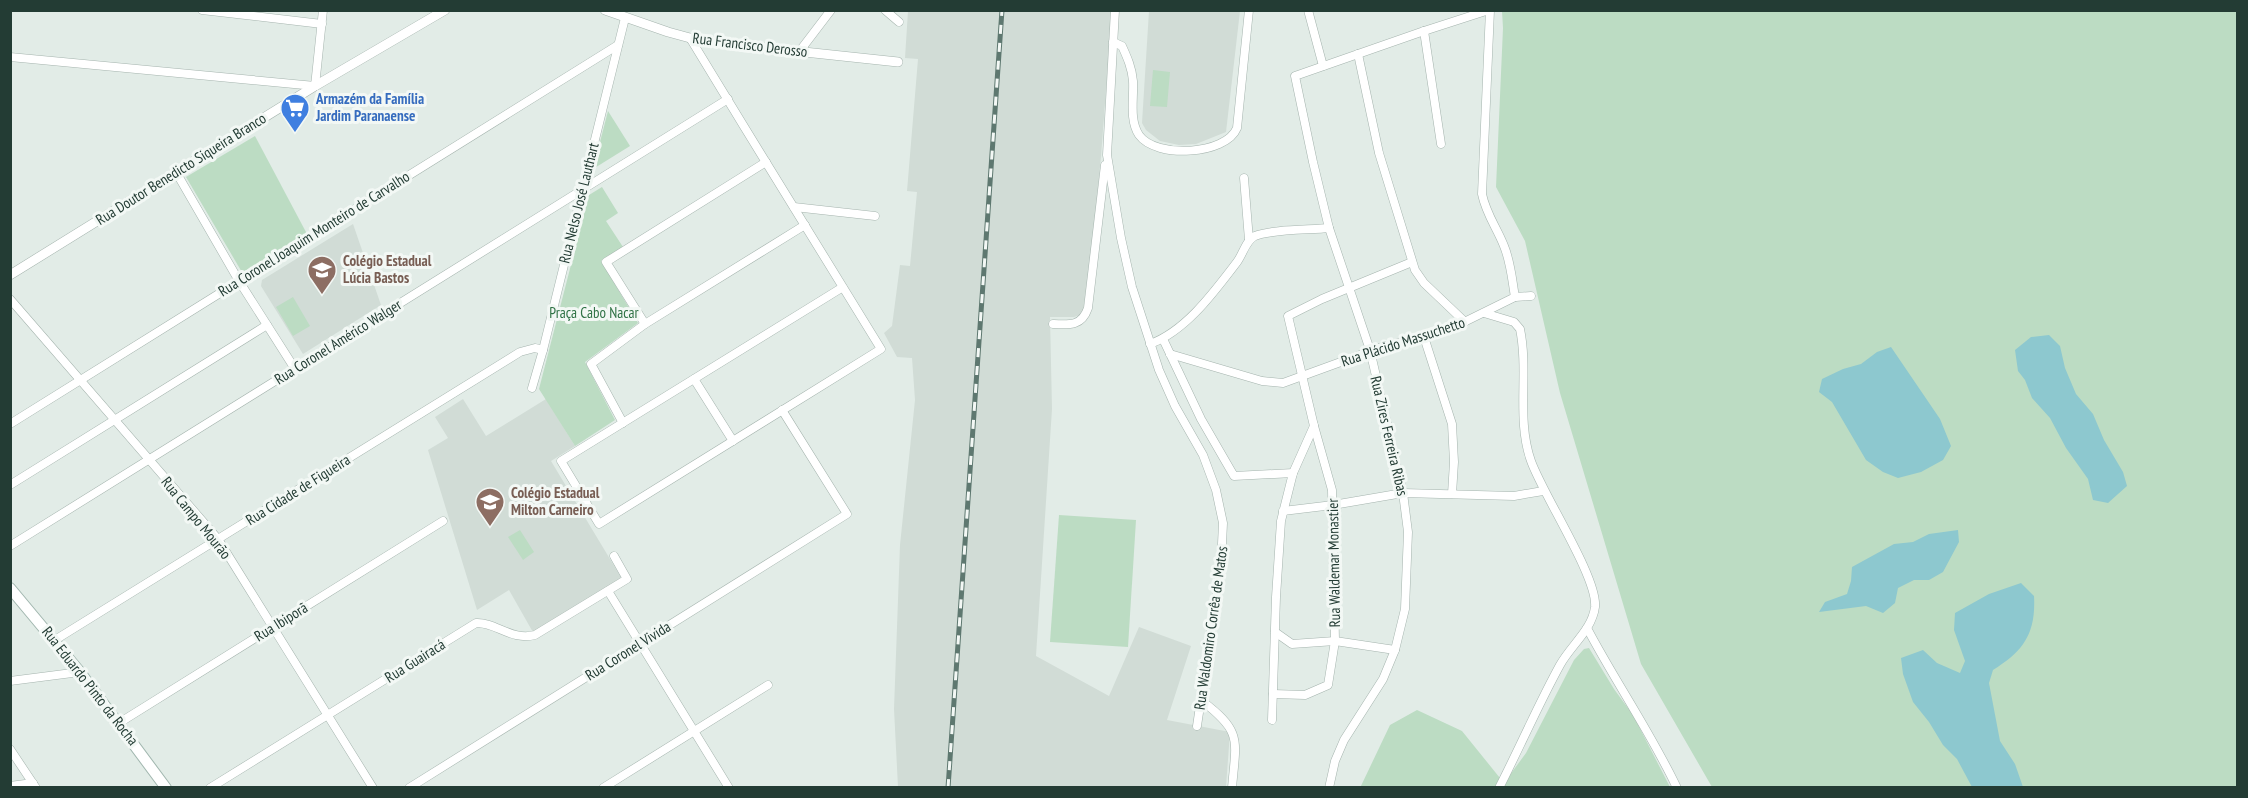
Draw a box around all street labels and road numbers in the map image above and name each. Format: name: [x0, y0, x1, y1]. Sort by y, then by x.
street label: Rua Francisco Derosso: [692, 28, 809, 61]
street label: Rua Doutor Benedicto Siqueira Branco: [92, 108, 269, 229]
street label: Rua Nelso José Lauthart: [554, 141, 603, 265]
street label: Rua Coronel Joaquim Monteiro de Carvalho: [215, 167, 413, 300]
street label: Rua Coronel Américo Walger: [271, 294, 406, 388]
street label: Rua Plácido Massuchetto: [1339, 313, 1467, 370]
street label: Rua Zires Ferreira Ribas: [1366, 374, 1413, 498]
street label: Rua Cidade de Figueira: [242, 450, 353, 529]
street label: Rua Campo Mourão: [157, 473, 235, 563]
street label: Rua Waldemar Monastier: [1323, 498, 1344, 628]
street label: Rua Waldomiro Corrêa de Matos: [1190, 545, 1231, 711]
street label: Rua Ibiporã: [251, 598, 311, 645]
street label: Rua Coronel Vivida: [581, 617, 674, 684]
street label: Rua Eduardo Pinto da Rocha: [38, 622, 143, 749]
street label: Rua Guairacá: [381, 635, 448, 687]

